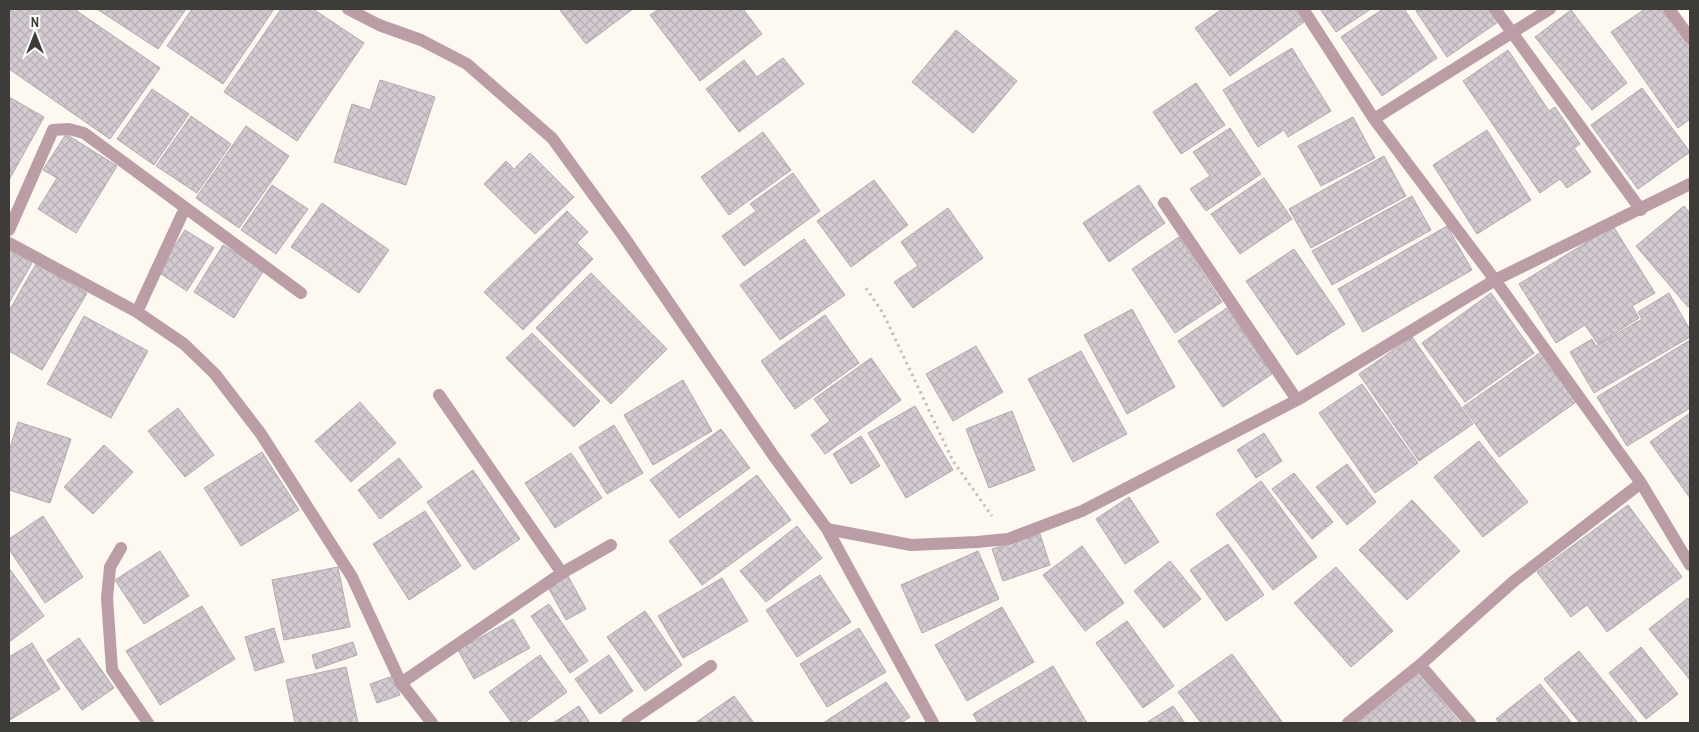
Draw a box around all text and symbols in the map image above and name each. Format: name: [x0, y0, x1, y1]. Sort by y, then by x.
north arrow: [10, 10, 60, 60]
text: N: [31, 13, 39, 31]

